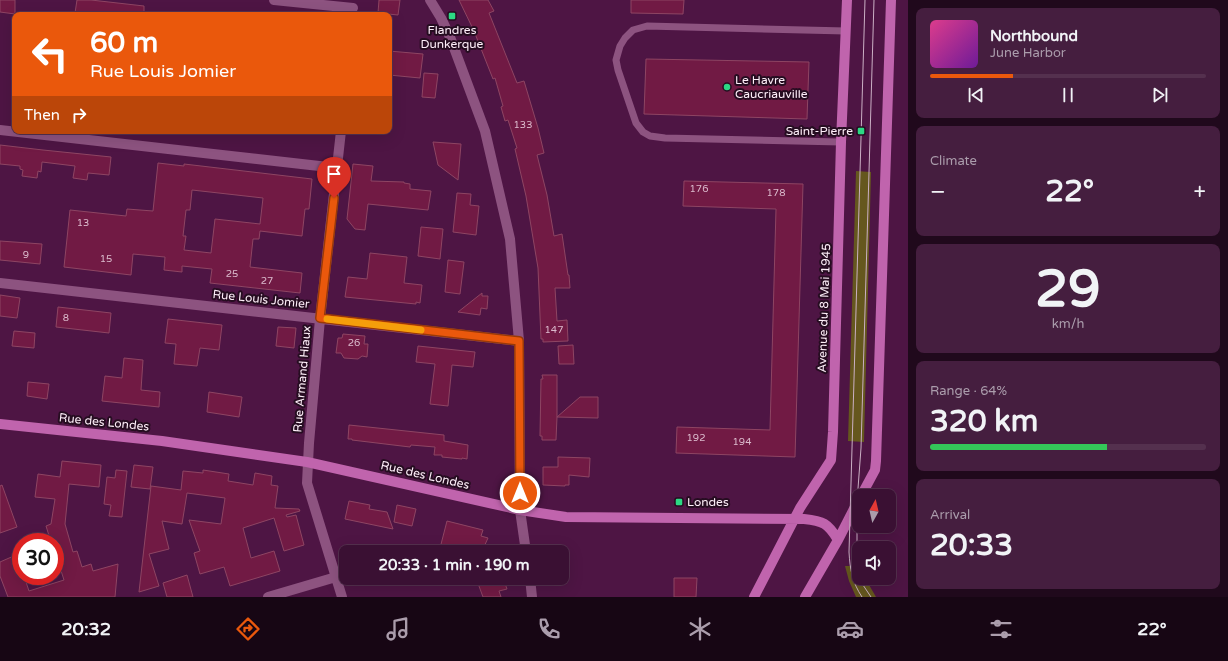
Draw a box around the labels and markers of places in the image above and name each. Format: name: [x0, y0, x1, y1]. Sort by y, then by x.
marker: Flandres Dunkerque: [447, 11, 457, 21]
place label: Flandres Dunkerque: [421, 23, 484, 51]
place label: Le Havre Caucriauville: [735, 73, 808, 101]
marker: Le Havre Caucriauville: [722, 82, 732, 92]
place label: Saint-Pierre: [786, 124, 853, 138]
marker: Saint-Pierre: [856, 126, 866, 136]
pin: [317, 157, 351, 198]
place label: Londes: [687, 495, 729, 509]
marker: Londes: [674, 497, 684, 507]

